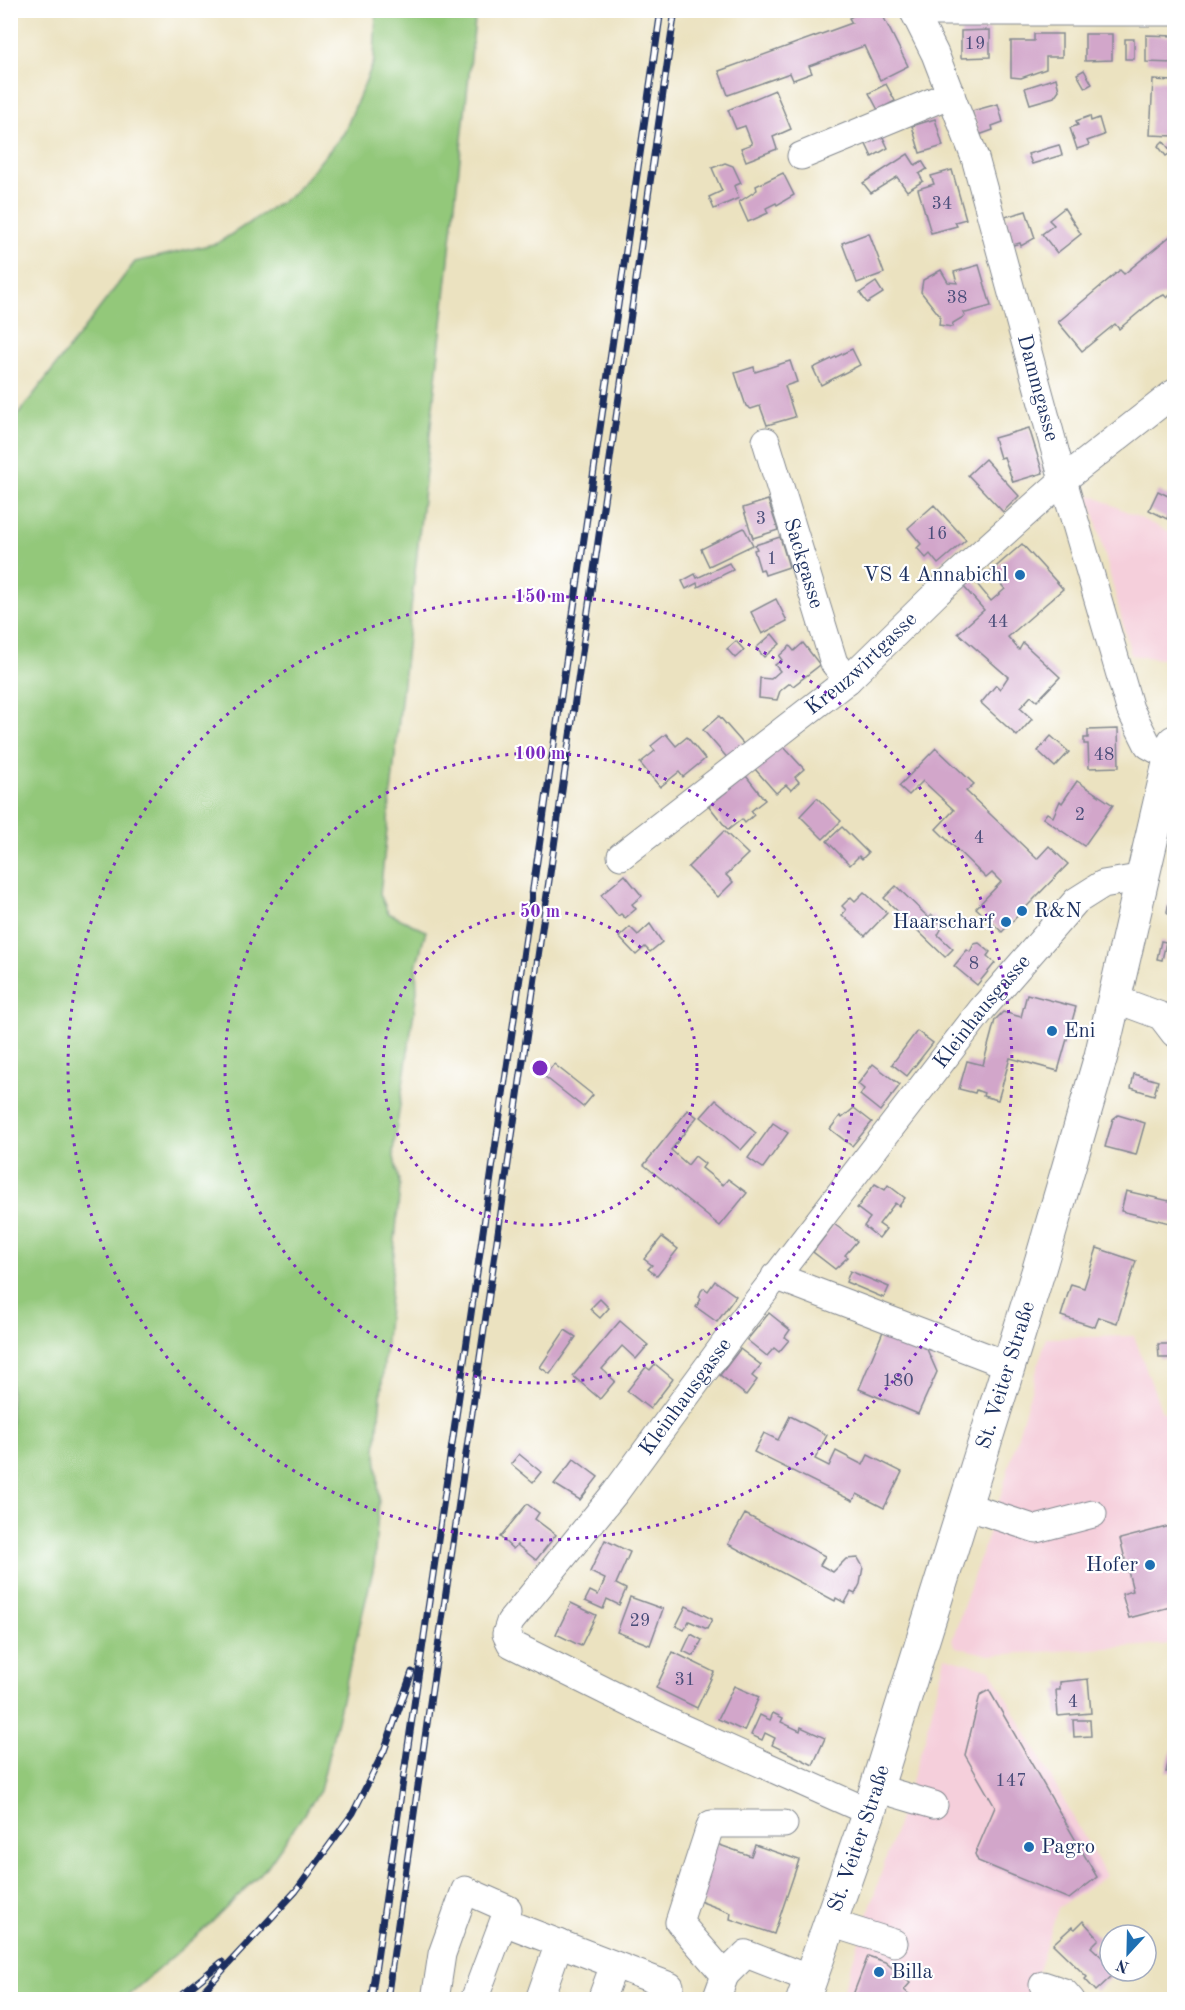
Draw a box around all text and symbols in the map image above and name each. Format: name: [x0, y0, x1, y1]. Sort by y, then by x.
house number: 19: [965, 35, 985, 53]
house number: 34: [932, 195, 952, 213]
house number: 38: [947, 289, 967, 307]
street label: Dammgasse: [1013, 332, 1062, 444]
house number: 3: [756, 510, 766, 528]
street label: Sackgasse: [780, 516, 827, 611]
house number: 16: [927, 525, 947, 543]
house number: 1: [767, 550, 777, 568]
place label: VS 4 Annabichl: [863, 565, 1008, 586]
marker: VS 4 Annabichl: [1013, 568, 1027, 582]
text: 150 m: [515, 588, 565, 606]
street label: Kreuzwirtgasse: [802, 608, 921, 719]
house number: 44: [988, 613, 1008, 631]
text: 100 m: [515, 745, 565, 763]
house number: 48: [1094, 746, 1114, 764]
house number: 2: [1075, 806, 1085, 824]
house number: 4: [974, 829, 984, 847]
place label: R&N: [1034, 901, 1082, 922]
text: 50 m: [520, 903, 560, 921]
marker: R&N: [1015, 904, 1029, 918]
place label: Haarscharf: [892, 912, 995, 933]
marker: Haarscharf: [999, 915, 1013, 929]
street label: Kleinhausgasse: [930, 951, 1034, 1073]
house number: 8: [969, 955, 979, 973]
place label: Eni: [1064, 1021, 1096, 1042]
marker: Eni: [1045, 1024, 1059, 1038]
centre of rings: [530, 1058, 550, 1078]
street label: St. Veiter Straße: [973, 1299, 1039, 1451]
street label: Kleinhausgasse: [636, 1334, 736, 1459]
house number: 180: [882, 1372, 914, 1390]
place label: Hofer: [1086, 1555, 1138, 1576]
marker: Hofer: [1143, 1558, 1157, 1572]
house number: 29: [630, 1612, 650, 1630]
house number: 31: [675, 1671, 695, 1689]
house number: 4: [1068, 1693, 1078, 1711]
street label: St. Veiter Straße: [824, 1763, 893, 1914]
house number: 147: [995, 1772, 1027, 1790]
place label: Pagro: [1041, 1837, 1095, 1858]
marker: Pagro: [1022, 1840, 1036, 1854]
north arrow: [1098, 1923, 1158, 1983]
text: N: [1114, 1955, 1132, 1975]
place label: Billa: [891, 1962, 933, 1983]
marker: Billa: [872, 1965, 886, 1979]

